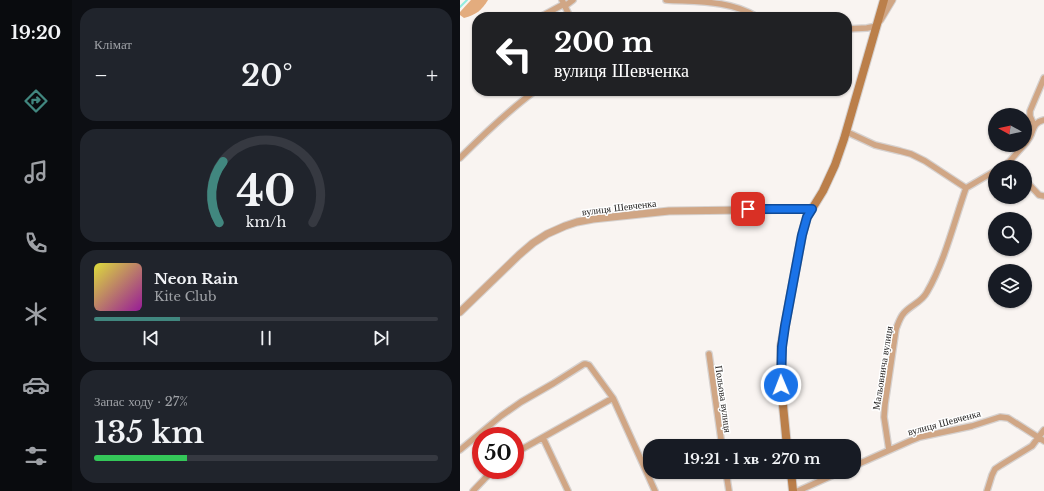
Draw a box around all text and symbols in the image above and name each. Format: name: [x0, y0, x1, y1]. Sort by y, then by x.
text: 19:20: [11, 22, 61, 44]
text: 200 m: [554, 25, 653, 60]
icon: left: [488, 28, 540, 80]
text: Клімат: [94, 36, 132, 53]
text: 20°: [241, 57, 293, 94]
text: вулиця Шевченка: [554, 60, 689, 82]
text: −: [94, 62, 108, 89]
text: +: [426, 62, 438, 89]
icon: directions: [22, 87, 50, 115]
north arrow: [988, 108, 1032, 152]
map controls: [988, 108, 1032, 308]
icon: music: [22, 158, 50, 186]
button: sound: [988, 160, 1032, 204]
text: 40: [236, 166, 296, 217]
pin: [731, 192, 765, 226]
street label: вулиця Шевченка: [581, 196, 658, 219]
icon: arrive: [737, 198, 759, 220]
button: search: [988, 212, 1032, 256]
text: km/h: [246, 213, 286, 231]
icon: phone: [22, 229, 50, 257]
button: layers: [988, 264, 1032, 308]
text: Neon Rain: [154, 269, 238, 288]
text: Kite Club: [154, 288, 217, 305]
icon: climate: [22, 300, 50, 328]
street label: Мальовнича вулиця: [869, 325, 896, 411]
icon: previous: [140, 327, 162, 349]
icon: pause: [255, 327, 277, 349]
icon: next: [370, 327, 392, 349]
position arrow: [760, 364, 802, 406]
street label: Польова вулиця: [712, 365, 735, 434]
icon: car: [22, 371, 50, 399]
text: Запас ходу · 27%: [94, 393, 188, 410]
street label: вулиця Шевченка: [906, 406, 983, 438]
text: 135 km: [94, 414, 204, 451]
speed limit sign: 50: [472, 427, 524, 479]
icon: filters: [22, 442, 50, 470]
text: 19:21 · 1 хв · 270 m: [683, 449, 821, 468]

